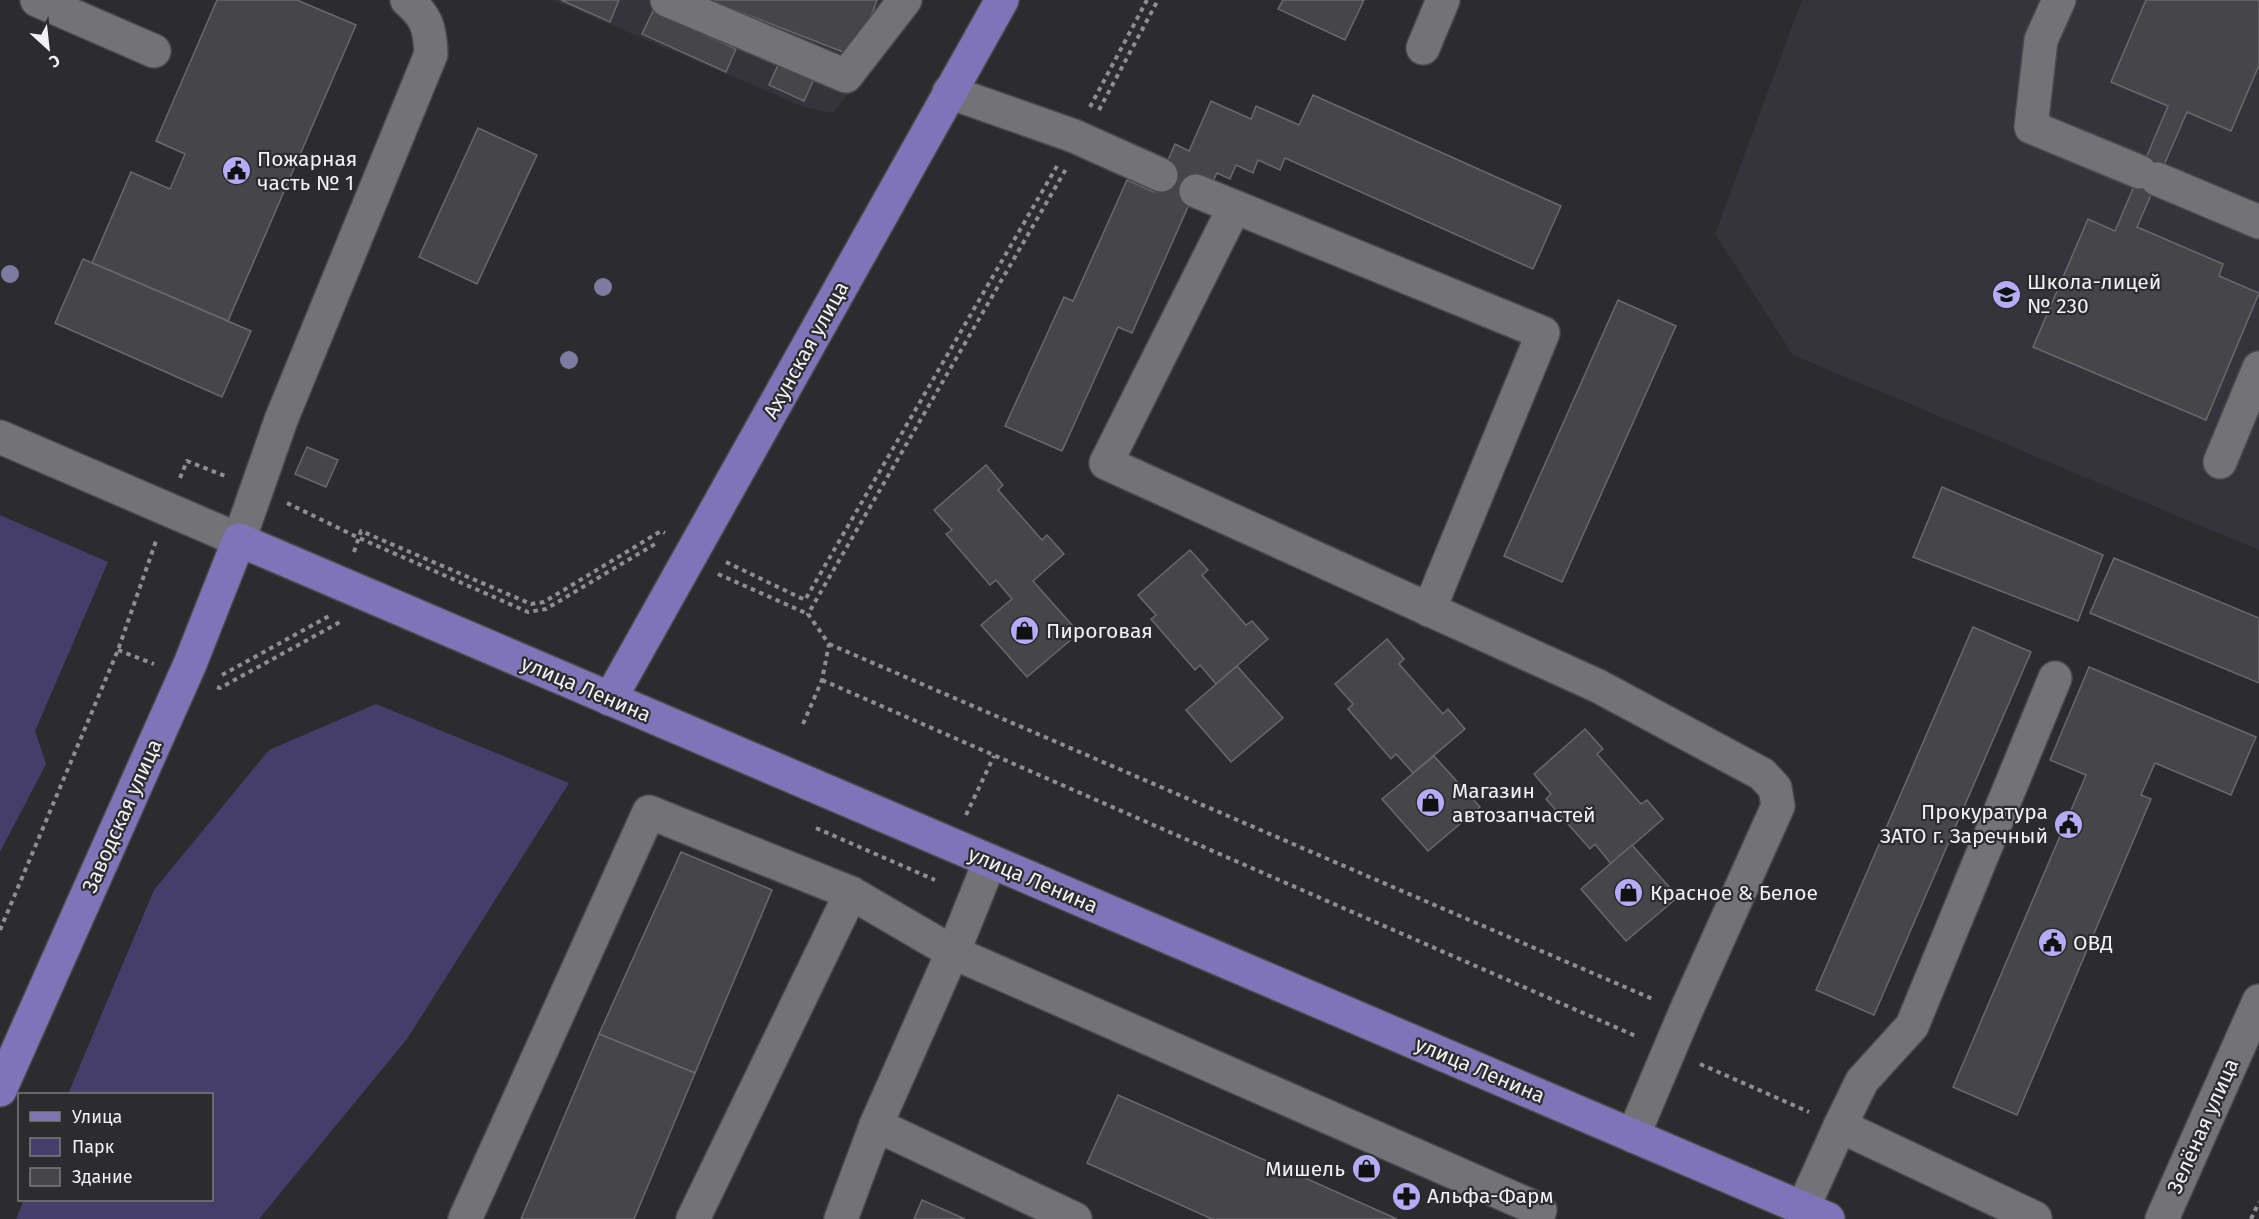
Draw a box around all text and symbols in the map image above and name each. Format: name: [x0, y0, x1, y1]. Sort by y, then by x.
north arrow: [18, 18, 78, 78]
text: С: [45, 50, 63, 72]
place label: Пожарная часть № 1: [257, 146, 357, 196]
public building icon: Пожарная часть № 1: [220, 155, 252, 187]
place label: Школа-лицей № 230: [2027, 269, 2161, 319]
street label: Ахунская улица: [758, 277, 854, 423]
school or university icon: Школа-лицей № 230: [1990, 278, 2022, 310]
shop icon: Пироговая: [1009, 615, 1041, 647]
place label: Пироговая: [1046, 618, 1153, 644]
street label: улица Ленина: [517, 650, 655, 728]
street label: Заводская улица: [76, 735, 168, 897]
place label: Магазин автозапчастей: [1452, 778, 1596, 828]
shop icon: Магазин автозапчастей: [1415, 787, 1447, 819]
place label: Прокуратура ЗАТО г. Заречный: [1880, 799, 2048, 849]
public building icon: Прокуратура ЗАТО г. Заречный: [2053, 808, 2085, 840]
street label: улица Ленина: [964, 841, 1102, 919]
shop icon: Красное & Белое: [1613, 877, 1645, 909]
place label: Красное & Белое: [1650, 880, 1818, 906]
public building icon: ОВД: [2036, 927, 2068, 959]
place label: ОВД: [2073, 930, 2113, 956]
street label: улица Ленина: [1411, 1031, 1549, 1109]
street label: Зелёная улица: [2162, 1054, 2244, 1198]
legend: [18, 1093, 213, 1201]
text: Улица: [72, 1106, 122, 1128]
text: Парк: [72, 1136, 115, 1158]
shop icon: Мишель: [1350, 1153, 1382, 1185]
place label: Мишель: [1265, 1156, 1345, 1182]
text: Здание: [72, 1166, 133, 1188]
pharmacy icon: Альфа-Фарм: [1390, 1180, 1422, 1212]
place label: Альфа-Фарм: [1427, 1183, 1554, 1209]

